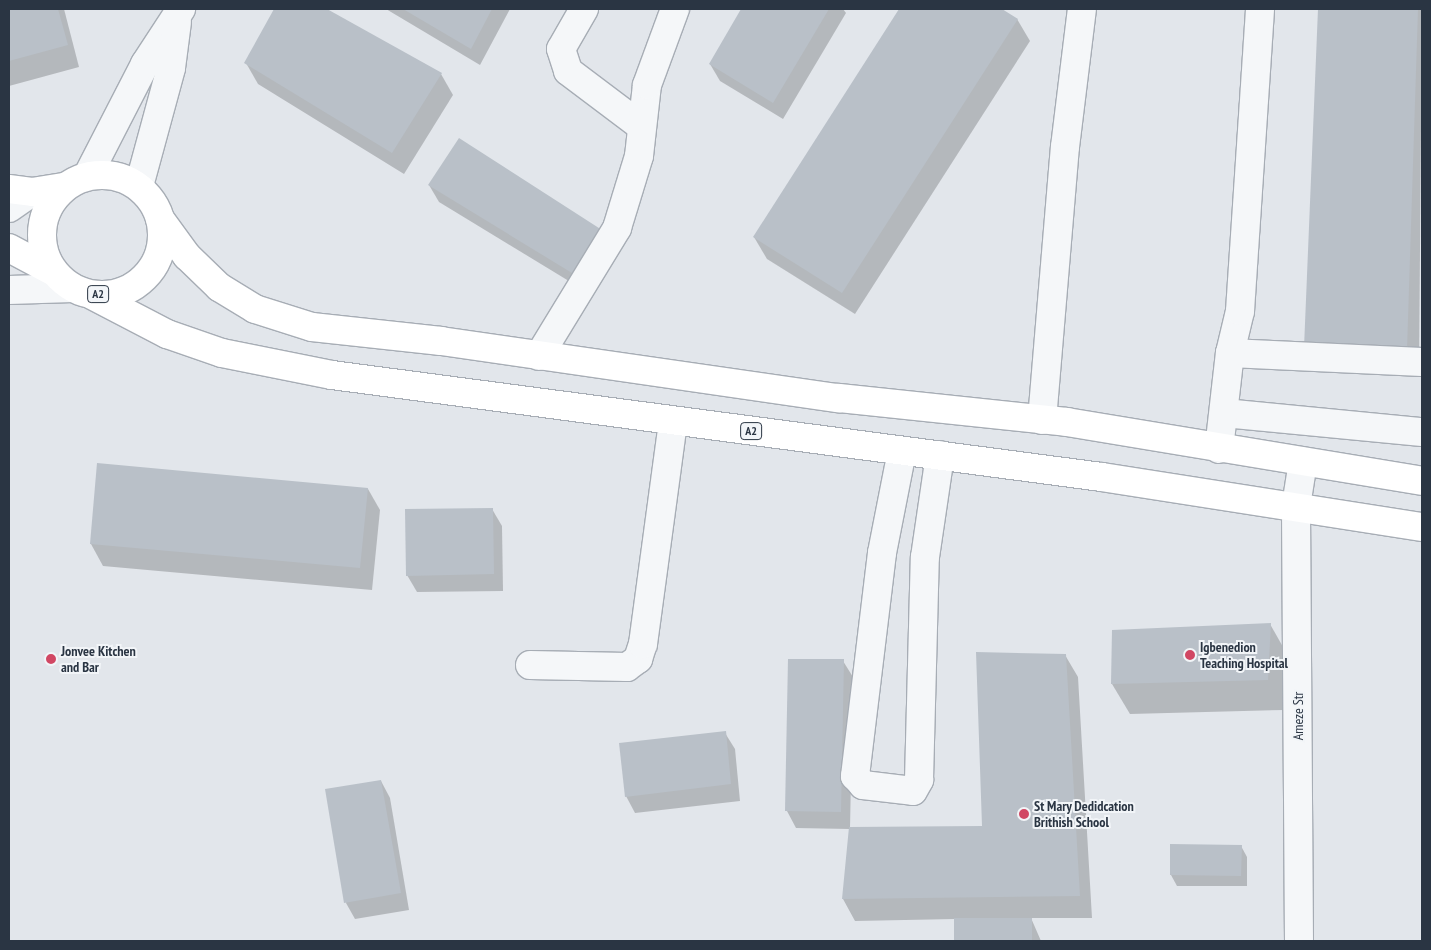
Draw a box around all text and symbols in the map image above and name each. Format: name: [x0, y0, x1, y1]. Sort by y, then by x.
road number: A2: [87, 284, 109, 304]
road number: A2: [740, 422, 762, 441]
place label: Igbenedion Teaching Hospital: [1200, 639, 1288, 672]
place label: Jonvee Kitchen and Bar: [61, 643, 136, 676]
marker: Igbenedion Teaching Hospital: [1184, 649, 1196, 661]
marker: Jonvee Kitchen and Bar: [45, 653, 57, 665]
street label: Ameze Str: [1290, 692, 1306, 740]
place label: St Mary Dedidcation Brithish School: [1034, 798, 1134, 830]
marker: St Mary Dedidcation Brithish School: [1018, 808, 1030, 820]

